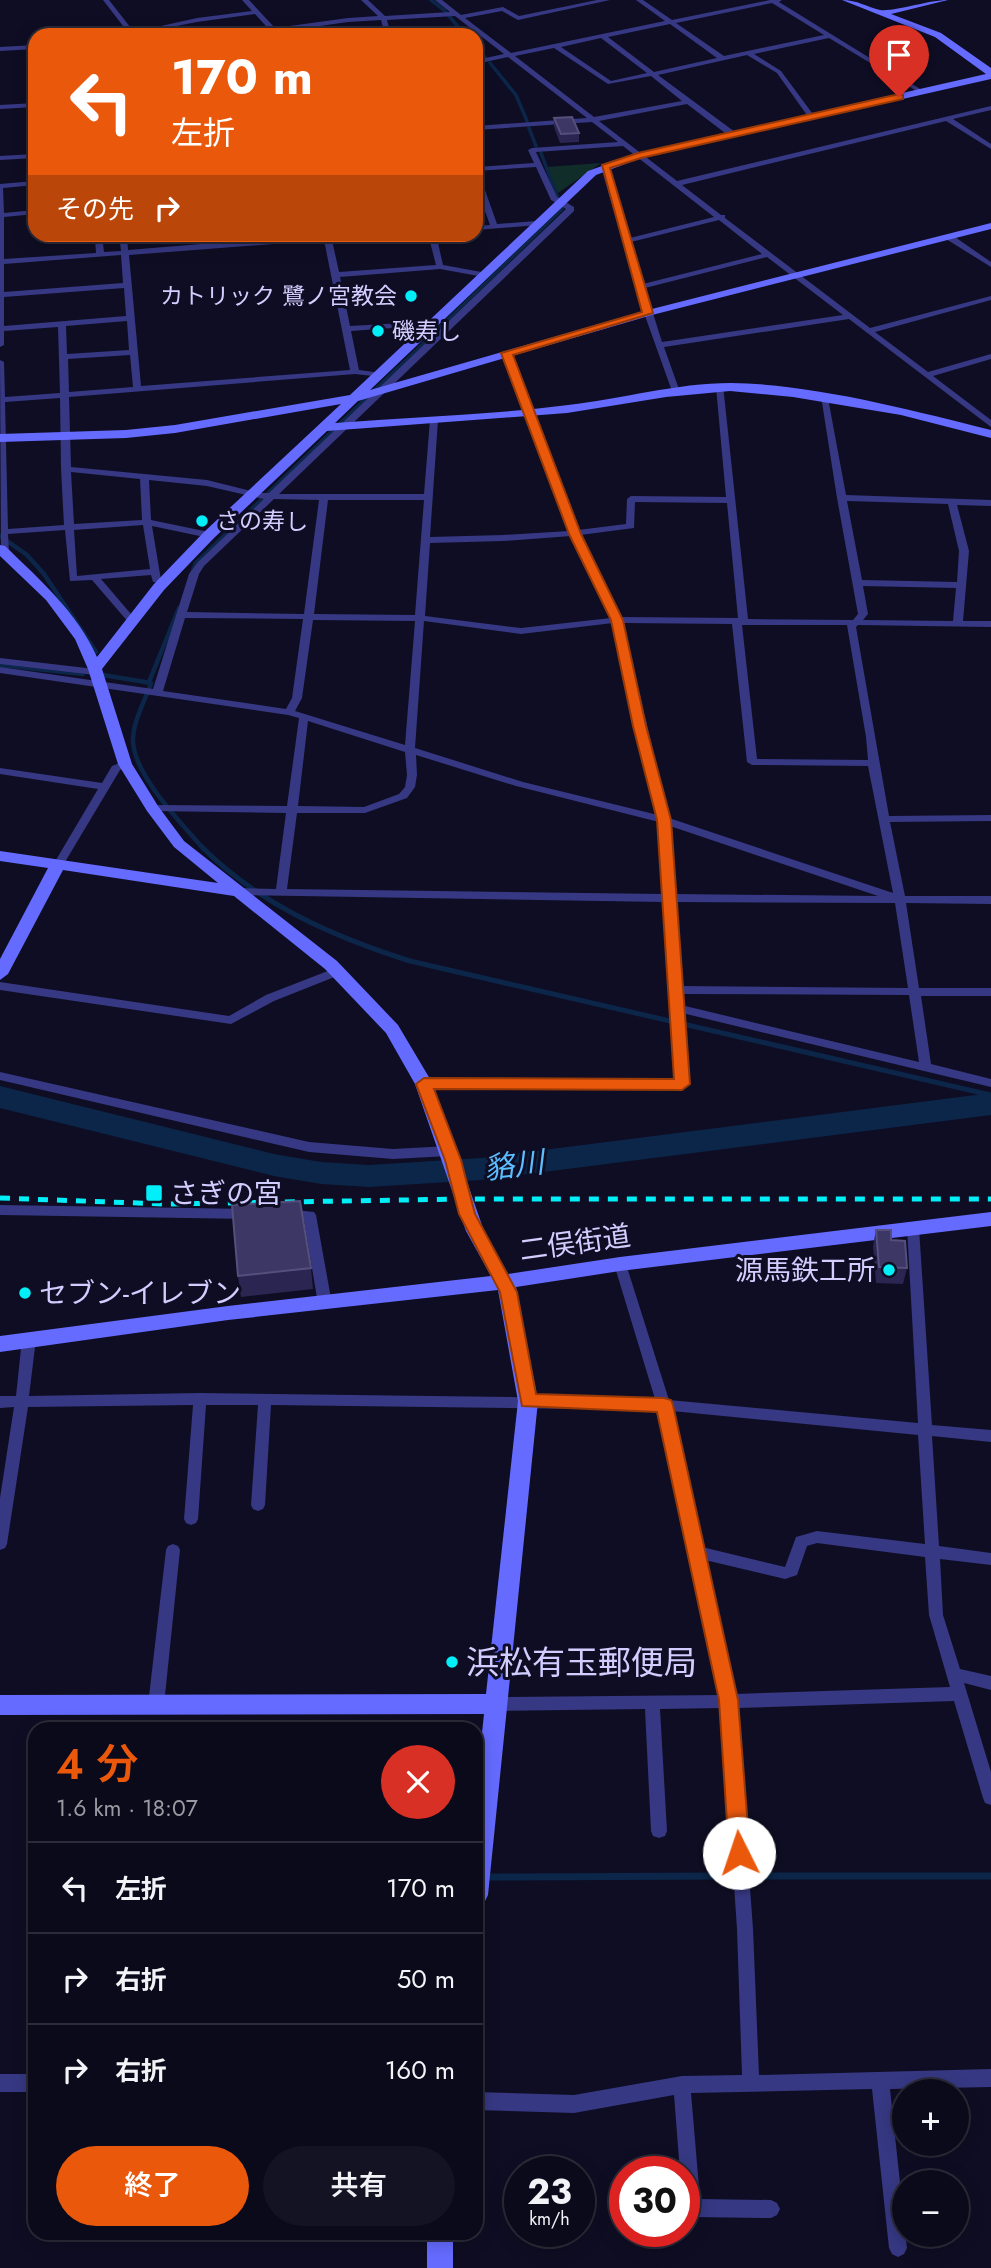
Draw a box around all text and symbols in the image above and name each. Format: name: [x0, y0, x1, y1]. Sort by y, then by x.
pin: [869, 25, 929, 97]
icon: arrive: [880, 36, 918, 74]
text: 170 m: [171, 42, 313, 112]
icon: left: [56, 56, 147, 147]
text: 左折: [171, 110, 235, 156]
icon: right: [148, 189, 186, 227]
text: その先: [56, 190, 134, 228]
place label: カトリック 鷺ノ宮教会: [160, 279, 397, 313]
marker: カトリック 鷺ノ宮教会: [403, 288, 419, 304]
place label: 磯寿し: [392, 314, 461, 348]
marker: 磯寿し: [370, 323, 386, 339]
place label: さの寿し: [216, 504, 308, 538]
marker: さの寿し: [194, 513, 210, 529]
water label: 貉川: [482, 1140, 549, 1190]
place label: さぎの宮: [170, 1173, 282, 1214]
marker: さぎの宮: [144, 1183, 164, 1203]
street label: 二俣街道: [517, 1215, 633, 1271]
place label: 源馬鉄工所: [735, 1250, 875, 1291]
marker: 源馬鉄工所: [881, 1262, 897, 1278]
place label: セブン-イレブン: [39, 1273, 241, 1314]
marker: セブン-イレブン: [17, 1285, 33, 1301]
place label: 浜松有玉郵便局: [466, 1639, 697, 1686]
marker: 浜松有玉郵便局: [444, 1654, 460, 1670]
text: 4 分: [56, 1734, 138, 1795]
button: close: [381, 1745, 455, 1819]
text: 1.6 km · 18:07: [56, 1791, 198, 1825]
position arrow: [702, 1816, 776, 1890]
icon: left: [56, 1869, 94, 1907]
text: 170 m: [386, 1869, 455, 1907]
text: 左折: [115, 1870, 167, 1908]
icon: right: [56, 1960, 94, 1998]
text: 50 m: [397, 1960, 455, 1998]
text: 右折: [115, 1961, 167, 1999]
icon: right: [56, 2051, 94, 2089]
text: 160 m: [385, 2051, 455, 2089]
text: 右折: [115, 2052, 167, 2090]
map controls: [892, 2079, 969, 2247]
button: +: [892, 2079, 969, 2156]
button: 終了: [56, 2146, 249, 2226]
button: 共有: [263, 2146, 455, 2226]
speed limit sign: 30: [609, 2156, 700, 2247]
text: 23: [527, 2167, 572, 2217]
button: −: [892, 2170, 969, 2247]
text: km/h: [529, 2206, 570, 2232]

